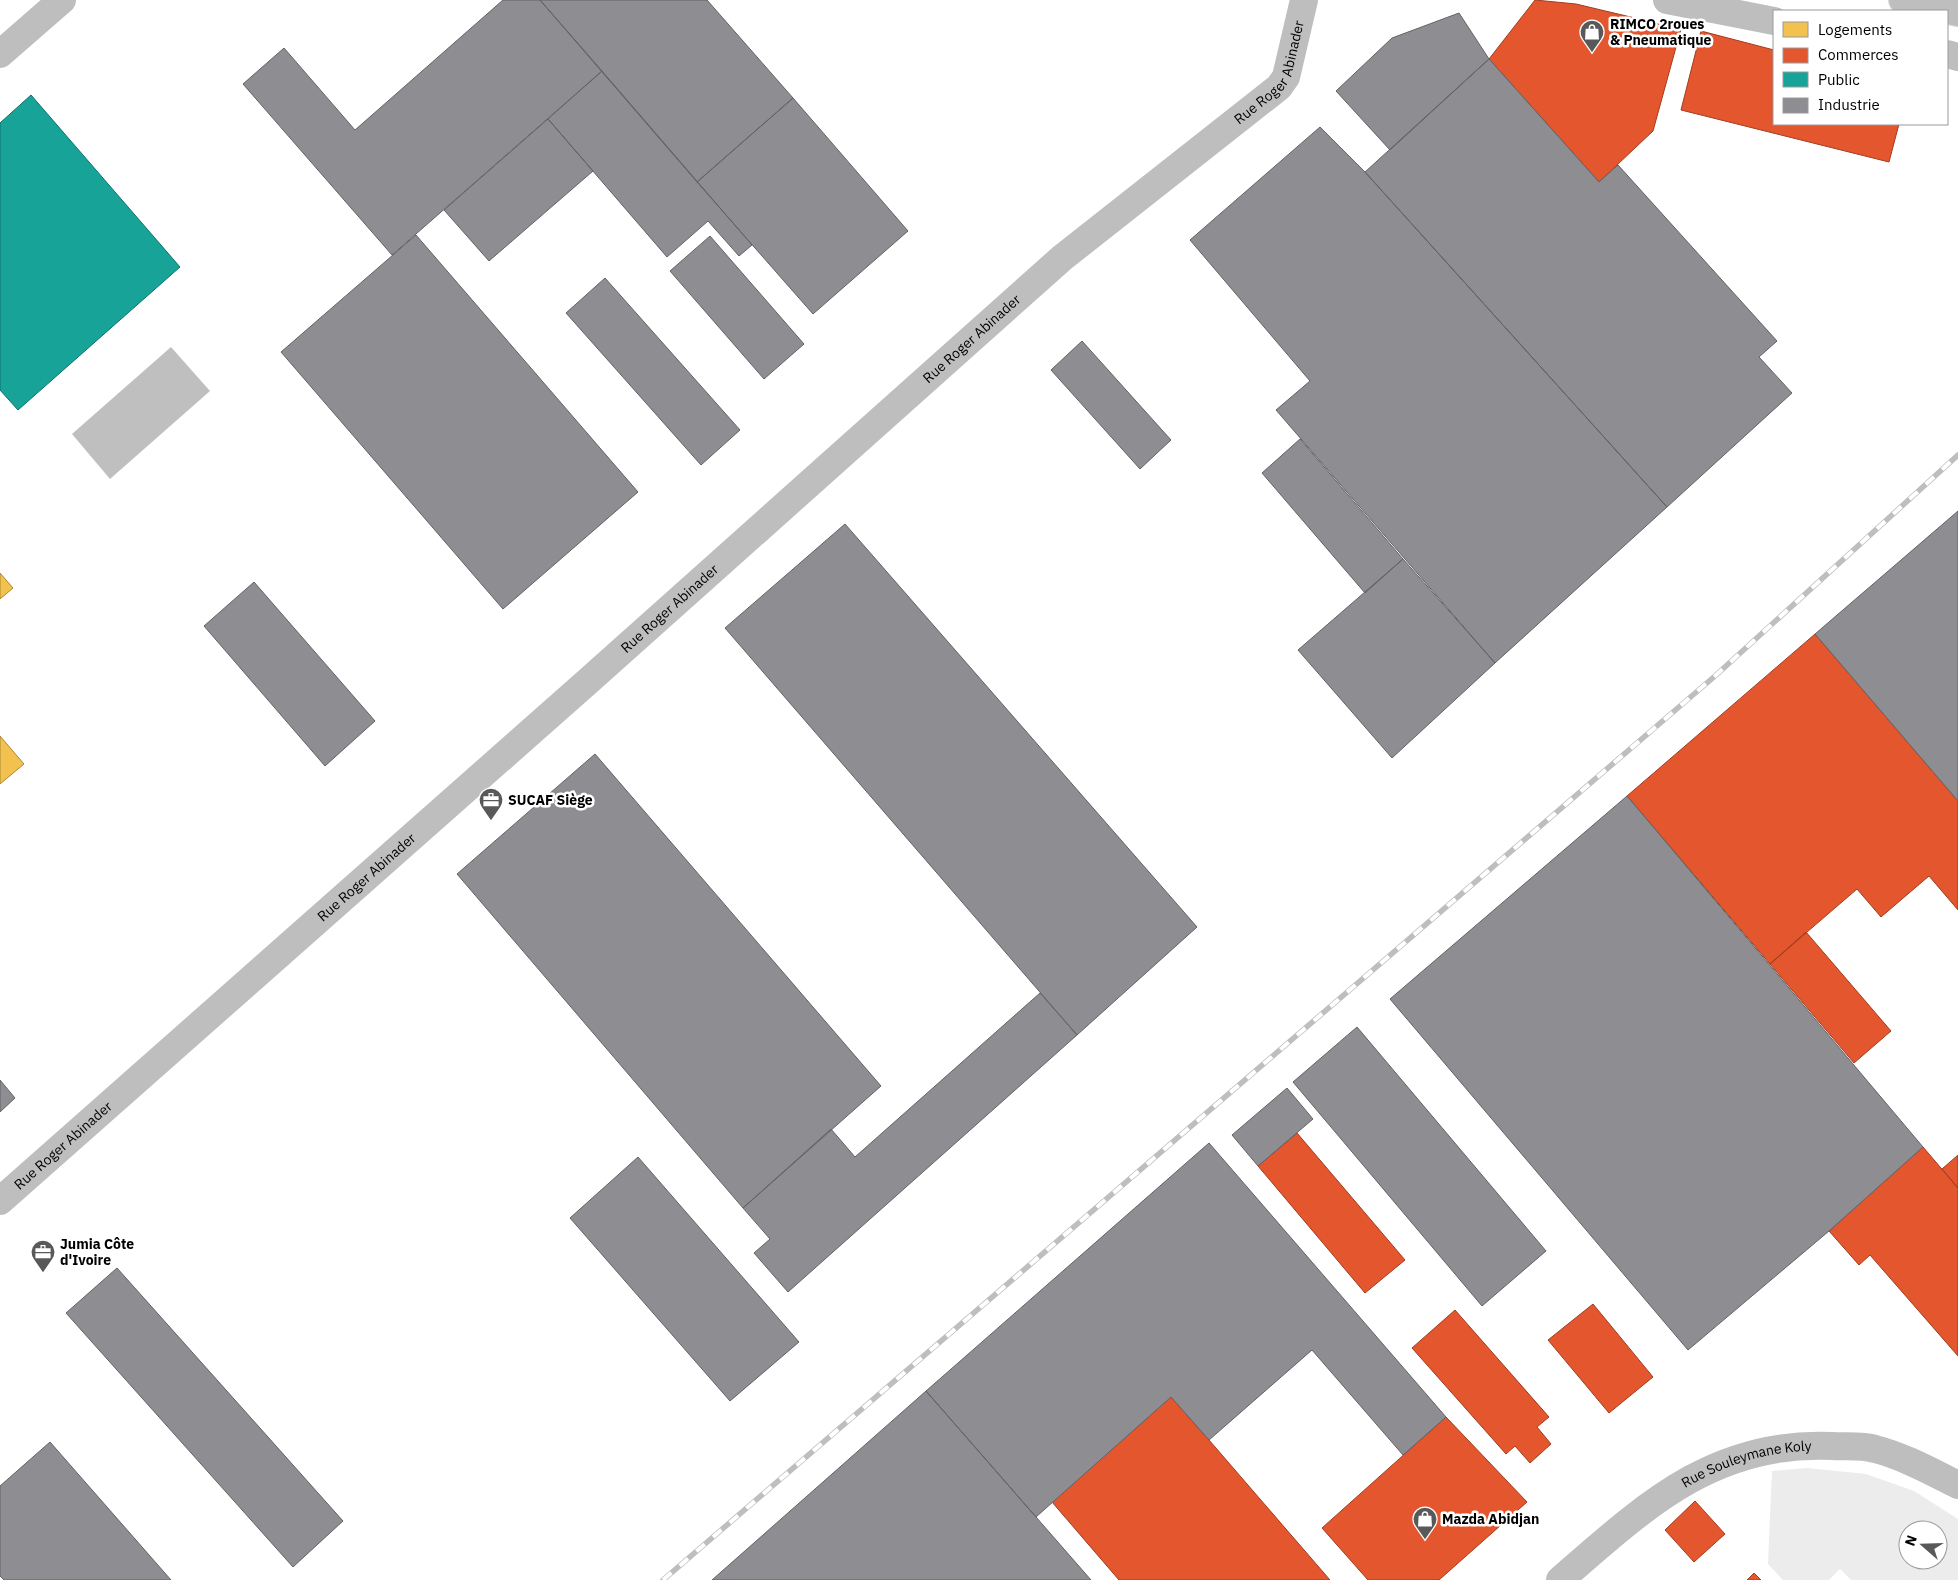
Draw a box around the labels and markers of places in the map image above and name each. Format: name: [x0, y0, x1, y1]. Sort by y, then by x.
place label: RIMCO 2roues & Pneumatique: [1610, 15, 1712, 49]
shop icon: RIMCO 2roues & Pneumatique: [1579, 19, 1605, 53]
office icon: SUCAF Siège: [478, 787, 504, 821]
place label: SUCAF Siège: [508, 791, 593, 809]
place label: Jumia Côte d'Ivoire: [60, 1235, 134, 1269]
office icon: Jumia Côte d'Ivoire: [30, 1239, 56, 1273]
shop icon: Mazda Abidjan: [1412, 1506, 1438, 1540]
place label: Mazda Abidjan: [1442, 1510, 1539, 1528]

